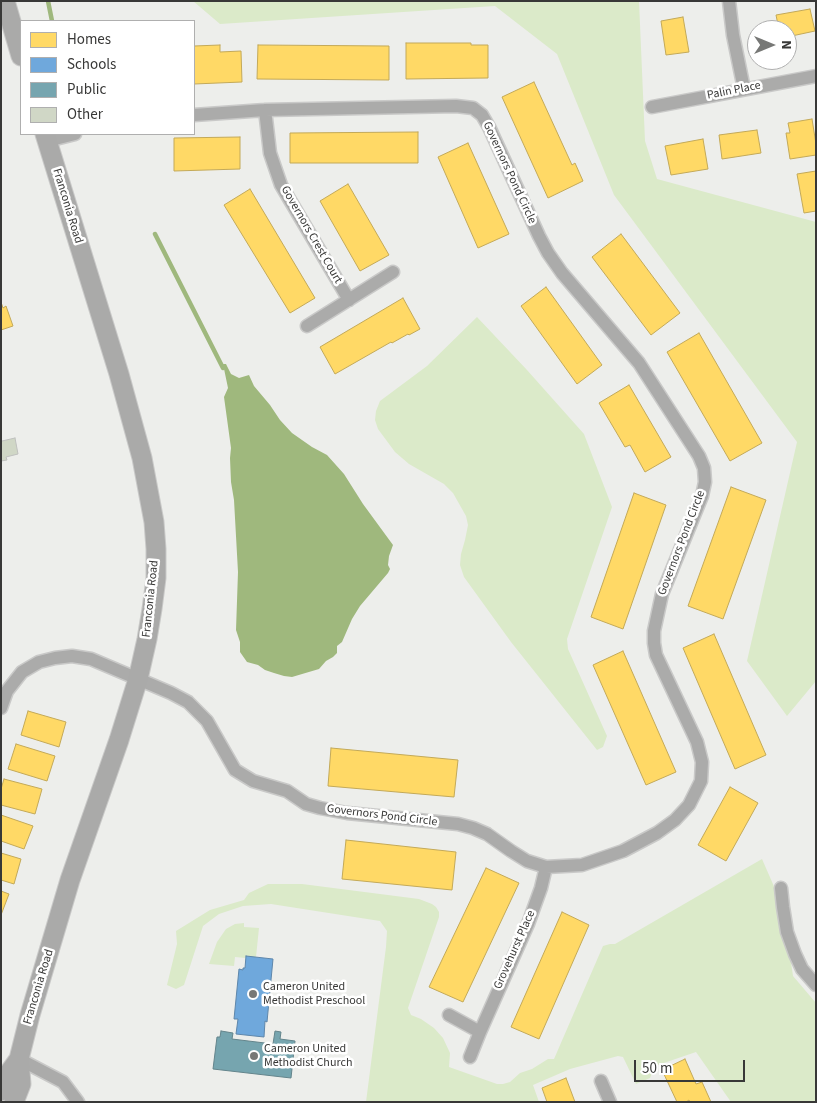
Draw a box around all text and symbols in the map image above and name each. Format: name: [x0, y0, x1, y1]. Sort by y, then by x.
legend: [20, 20, 195, 135]
north arrow: [747, 20, 797, 70]
text: Homes: [67, 29, 111, 50]
text: N: [776, 40, 796, 50]
text: Schools: [67, 54, 116, 75]
text: Public: [67, 79, 106, 100]
street label: Palin Place: [706, 79, 762, 103]
text: Other: [67, 104, 103, 125]
street label: Governors Pond Circle: [479, 120, 539, 226]
street label: Franconia Road: [49, 167, 85, 245]
street label: Governors Crest Court: [277, 184, 345, 286]
street label: Governors Pond Circle: [655, 489, 709, 597]
street label: Franconia Road: [140, 560, 162, 638]
street label: Governors Pond Circle: [326, 802, 438, 830]
street label: Grovehurst Place: [491, 908, 539, 992]
street label: Franconia Road: [21, 948, 57, 1026]
place label: Cameron United Methodist Preschool: [263, 980, 365, 1008]
marker: Cameron United Methodist Preschool: [247, 988, 259, 1000]
place label: Cameron United Methodist Church: [264, 1042, 352, 1070]
marker: Cameron United Methodist Church: [248, 1050, 260, 1062]
scale bar: [637, 1050, 748, 1082]
text: 50 m: [642, 1058, 672, 1079]

